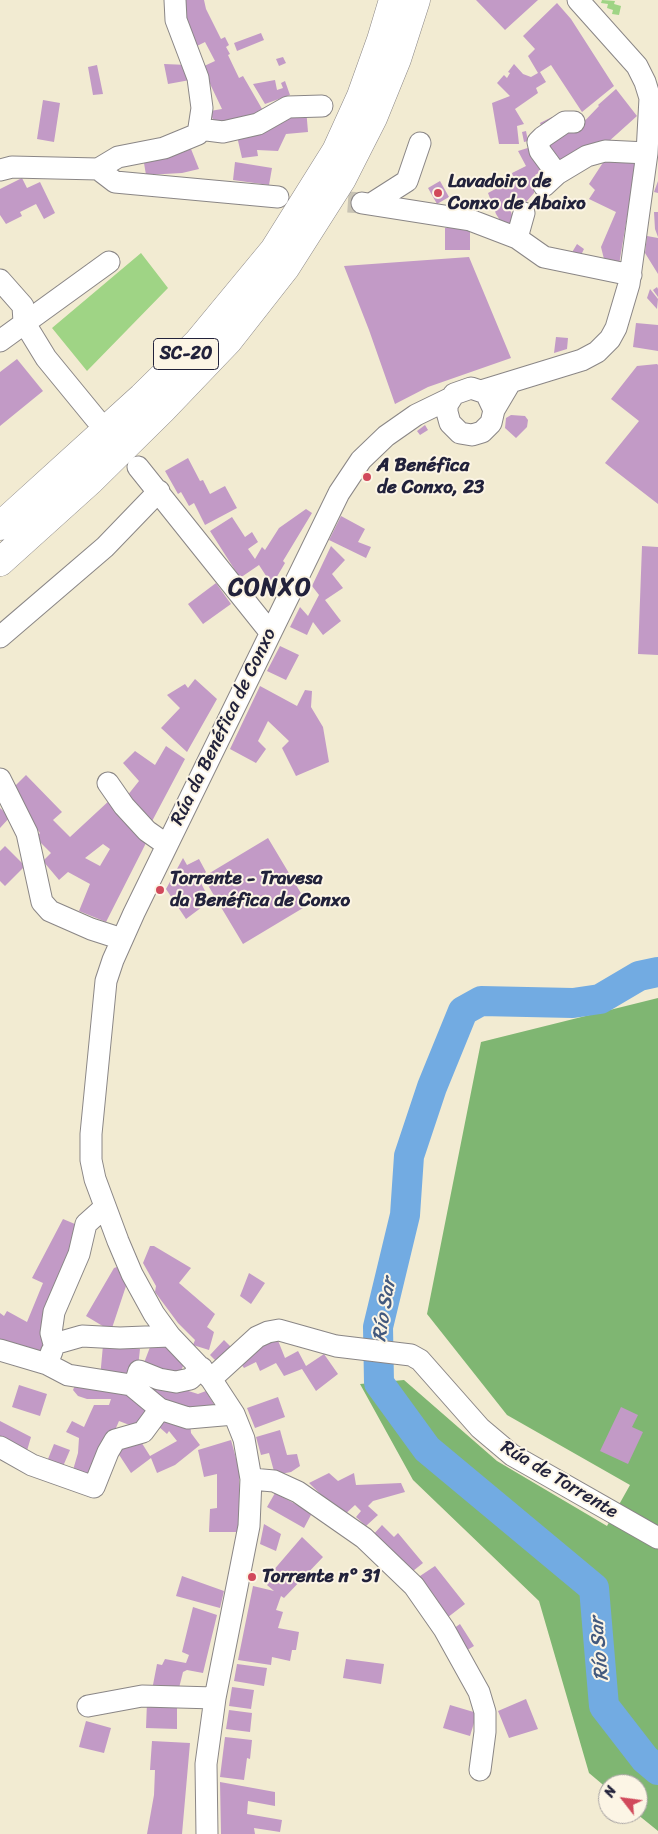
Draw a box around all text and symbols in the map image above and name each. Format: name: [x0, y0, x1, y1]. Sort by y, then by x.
place label: Lavadoiro de Conxo de Abaixo: [448, 171, 586, 215]
marker: Lavadoiro de Conxo de Abaixo: [432, 187, 444, 199]
road number: SC-20: [154, 338, 218, 369]
place label: A Benéfica de Conxo, 23: [377, 455, 484, 499]
marker: A Benéfica de Conxo, 23: [361, 471, 373, 483]
district label: CONXO: [227, 575, 313, 603]
street label: Rúa da Benéfica de Conxo: [166, 625, 282, 829]
place label: Torrente - Travesa da Benéfica de Conxo: [170, 868, 350, 912]
marker: Torrente - Travesa da Benéfica de Conxo: [154, 884, 166, 896]
water label: Río Sar: [368, 1277, 402, 1343]
street label: Rúa de Torrente: [496, 1436, 622, 1524]
place label: Torrente n° 31: [262, 1566, 380, 1588]
marker: Torrente n° 31: [246, 1571, 258, 1583]
water label: Río Sar: [585, 1616, 615, 1682]
north arrow: [598, 1774, 648, 1824]
text: N: [597, 1781, 624, 1802]

